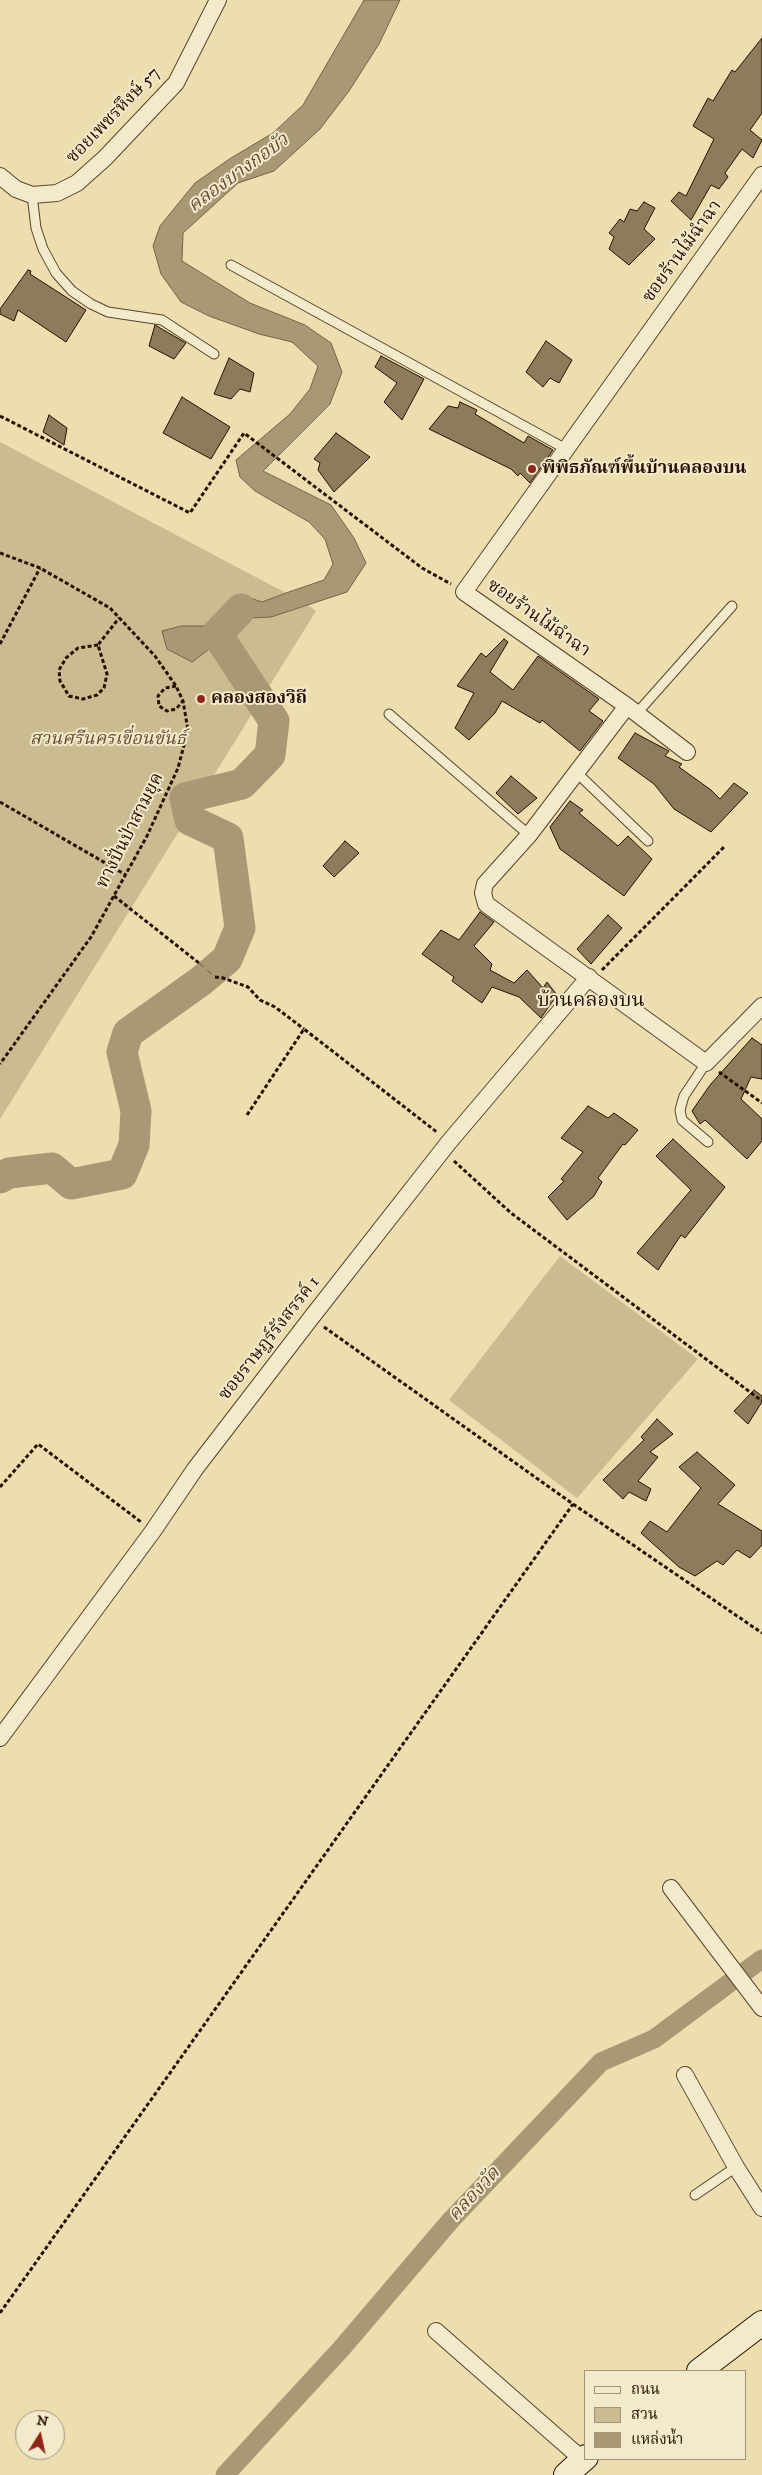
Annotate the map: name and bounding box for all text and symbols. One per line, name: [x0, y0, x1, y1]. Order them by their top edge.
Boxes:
street label: ซอยเพชรหึงษ์ 57: [63, 63, 165, 169]
water label: คลองบางกอบัว: [184, 130, 294, 218]
street label: ซอยร้านไม้ฉำฉา: [639, 197, 727, 307]
place label: พิพิธภัณฑ์พื้นบ้านคลองบน: [542, 458, 747, 480]
marker: พิพิธภัณฑ์พื้นบ้านคลองบน: [526, 463, 538, 475]
street label: ซอยร้านไม้ฉำฉา: [482, 575, 594, 663]
place label: คลองสองวิถี: [211, 688, 307, 710]
marker: คลองสองวิถี: [195, 693, 207, 705]
park label: สวนศรีนครเขื่อนขันธ์: [30, 729, 186, 751]
street label: ทางปั่นป่าสามยุค: [93, 770, 169, 892]
district label: บ้านคลองบน: [537, 990, 645, 1014]
street label: ซอยราษฎร์รังสรรค์ 1: [215, 1273, 325, 1405]
water label: คลองวัด: [444, 2163, 506, 2227]
legend: [584, 2370, 747, 2460]
text: ถนน: [631, 2380, 660, 2399]
text: สวน: [631, 2405, 658, 2424]
north arrow: [15, 2410, 65, 2460]
text: N: [35, 2411, 50, 2431]
text: แหล่งน้ำ: [631, 2430, 683, 2449]

